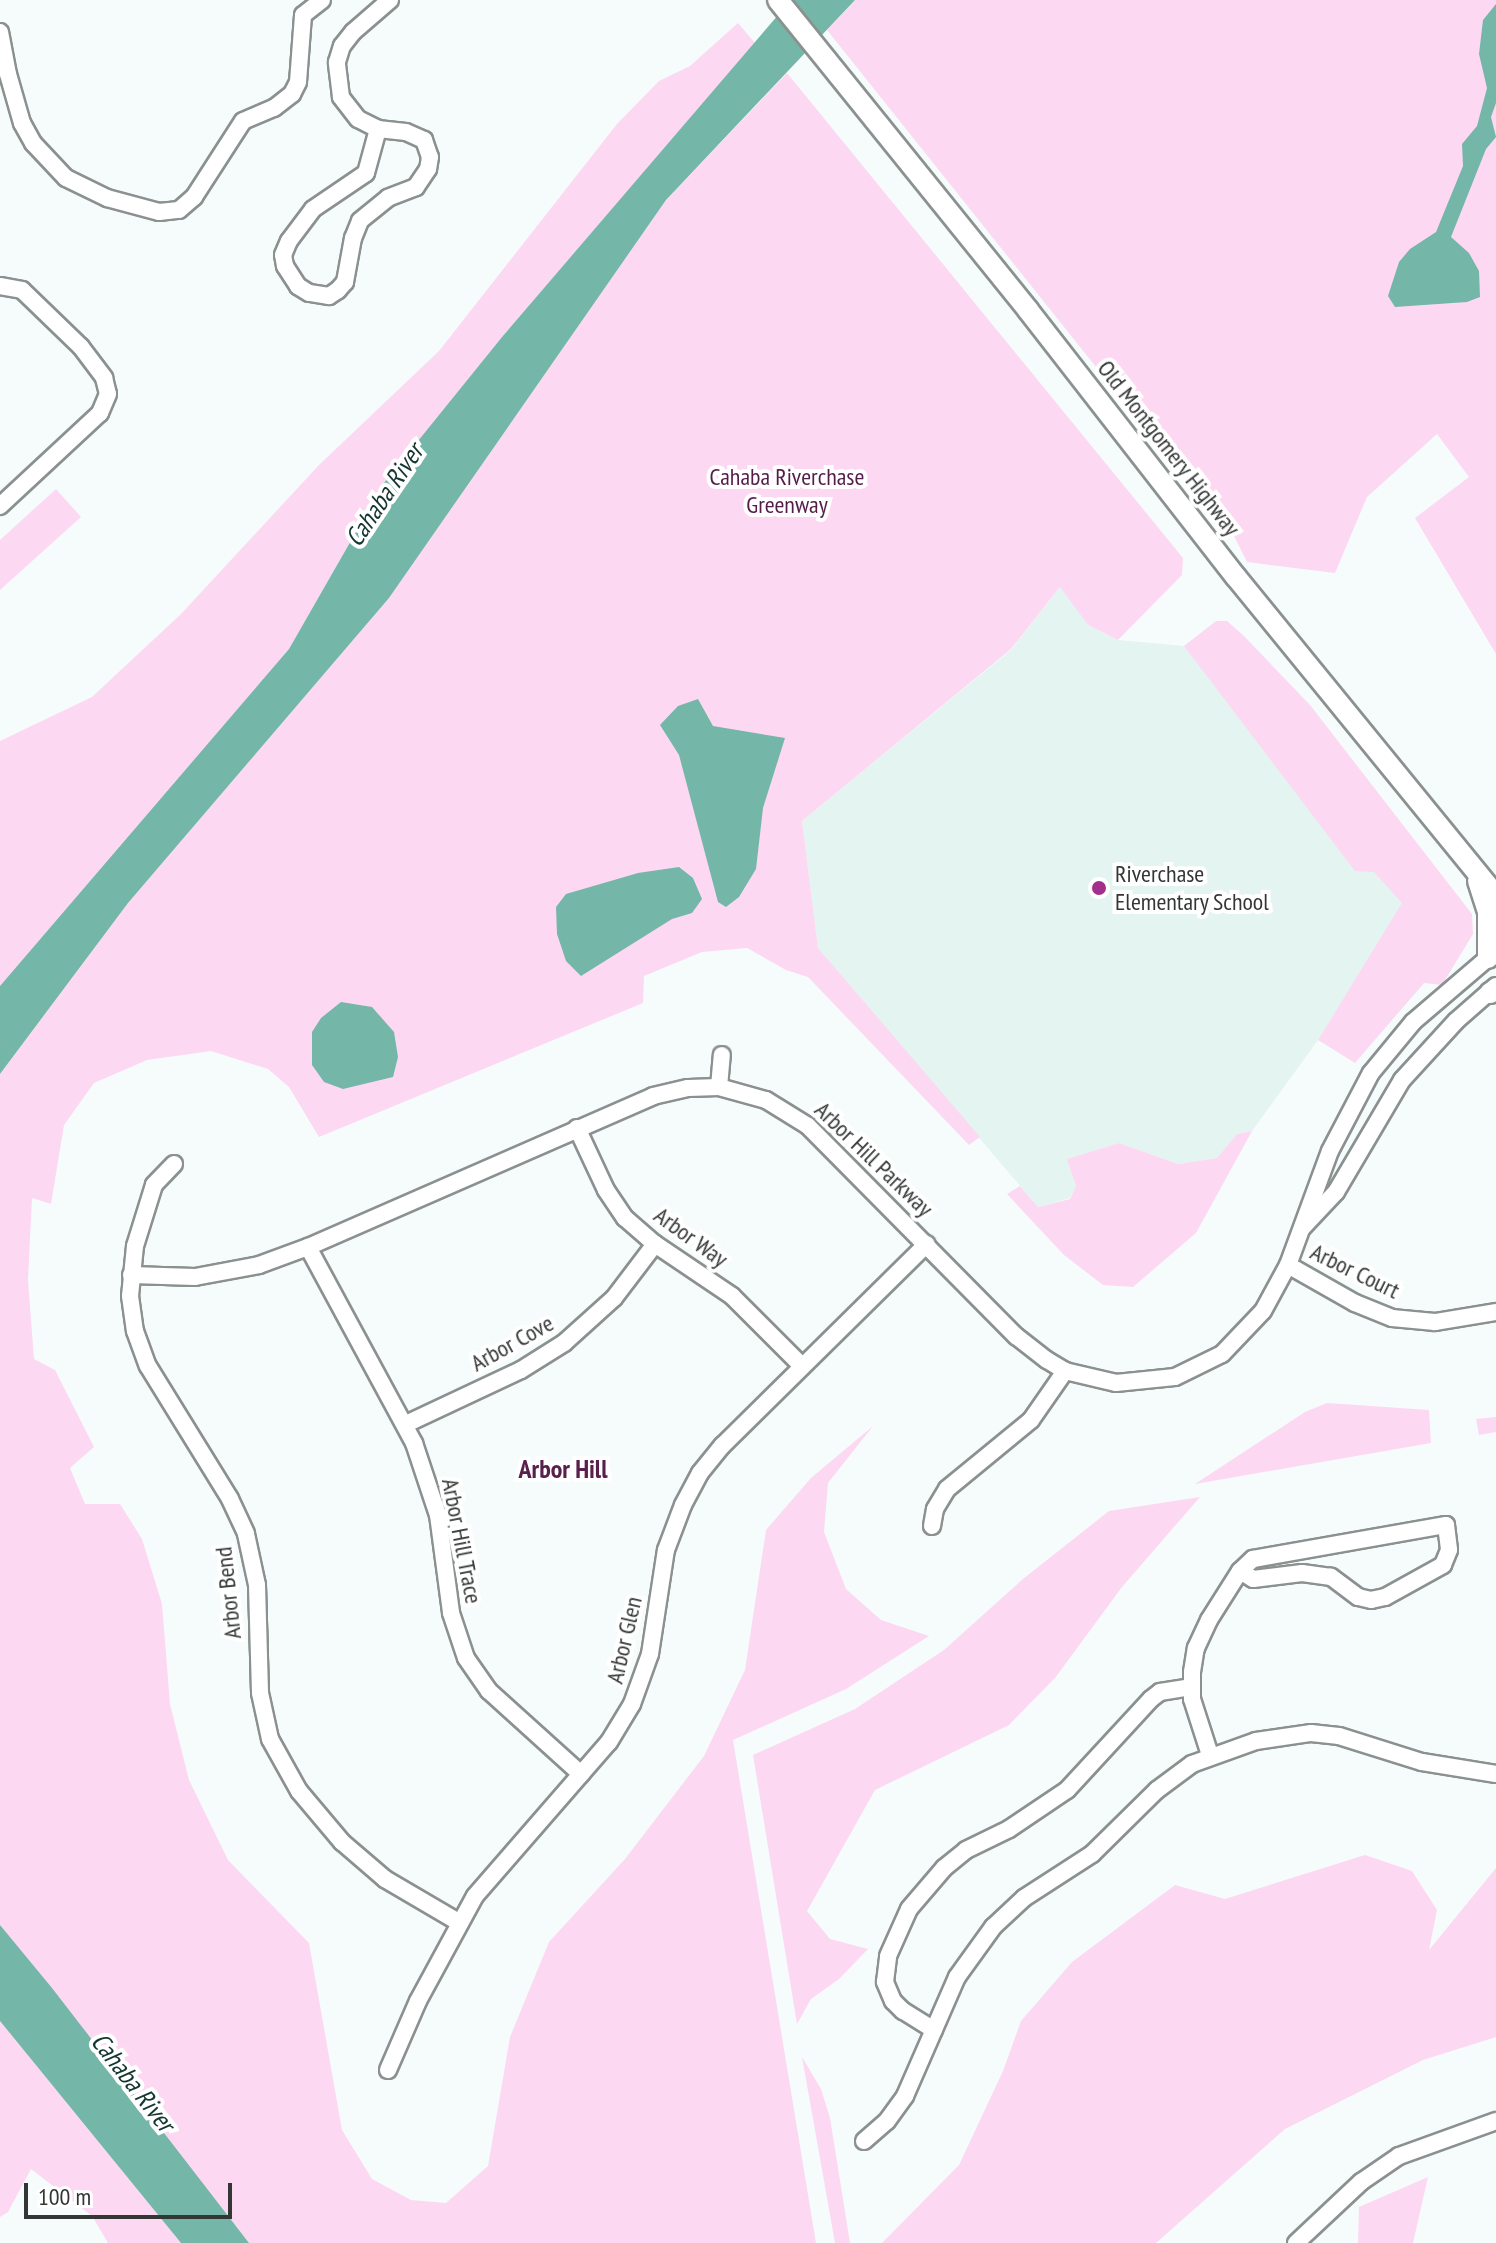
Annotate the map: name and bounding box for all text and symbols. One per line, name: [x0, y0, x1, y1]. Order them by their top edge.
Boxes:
street label: Old Montgomery Highway: [1091, 354, 1247, 542]
water label: Cahaba River: [338, 438, 430, 552]
park label: Cahaba Riverchase Greenway: [710, 463, 864, 519]
place label: Riverchase Elementary School: [1115, 860, 1269, 916]
marker: Riverchase Elementary School: [1090, 879, 1108, 897]
street label: Arbor Hill Parkway: [809, 1095, 939, 1223]
street label: Arbor Way: [648, 1201, 734, 1273]
street label: Arbor Court: [1306, 1237, 1404, 1305]
street label: Arbor Cove: [466, 1309, 558, 1377]
district label: Arbor Hill: [518, 1453, 608, 1485]
street label: Arbor Hill Trace: [436, 1476, 488, 1606]
street label: Arbor Bend: [209, 1545, 247, 1641]
street label: Arbor Glen: [600, 1594, 648, 1686]
water label: Cahaba River: [85, 2026, 181, 2138]
scale bar: [28, 2167, 236, 2217]
text: 100 m: [38, 2181, 91, 2212]

